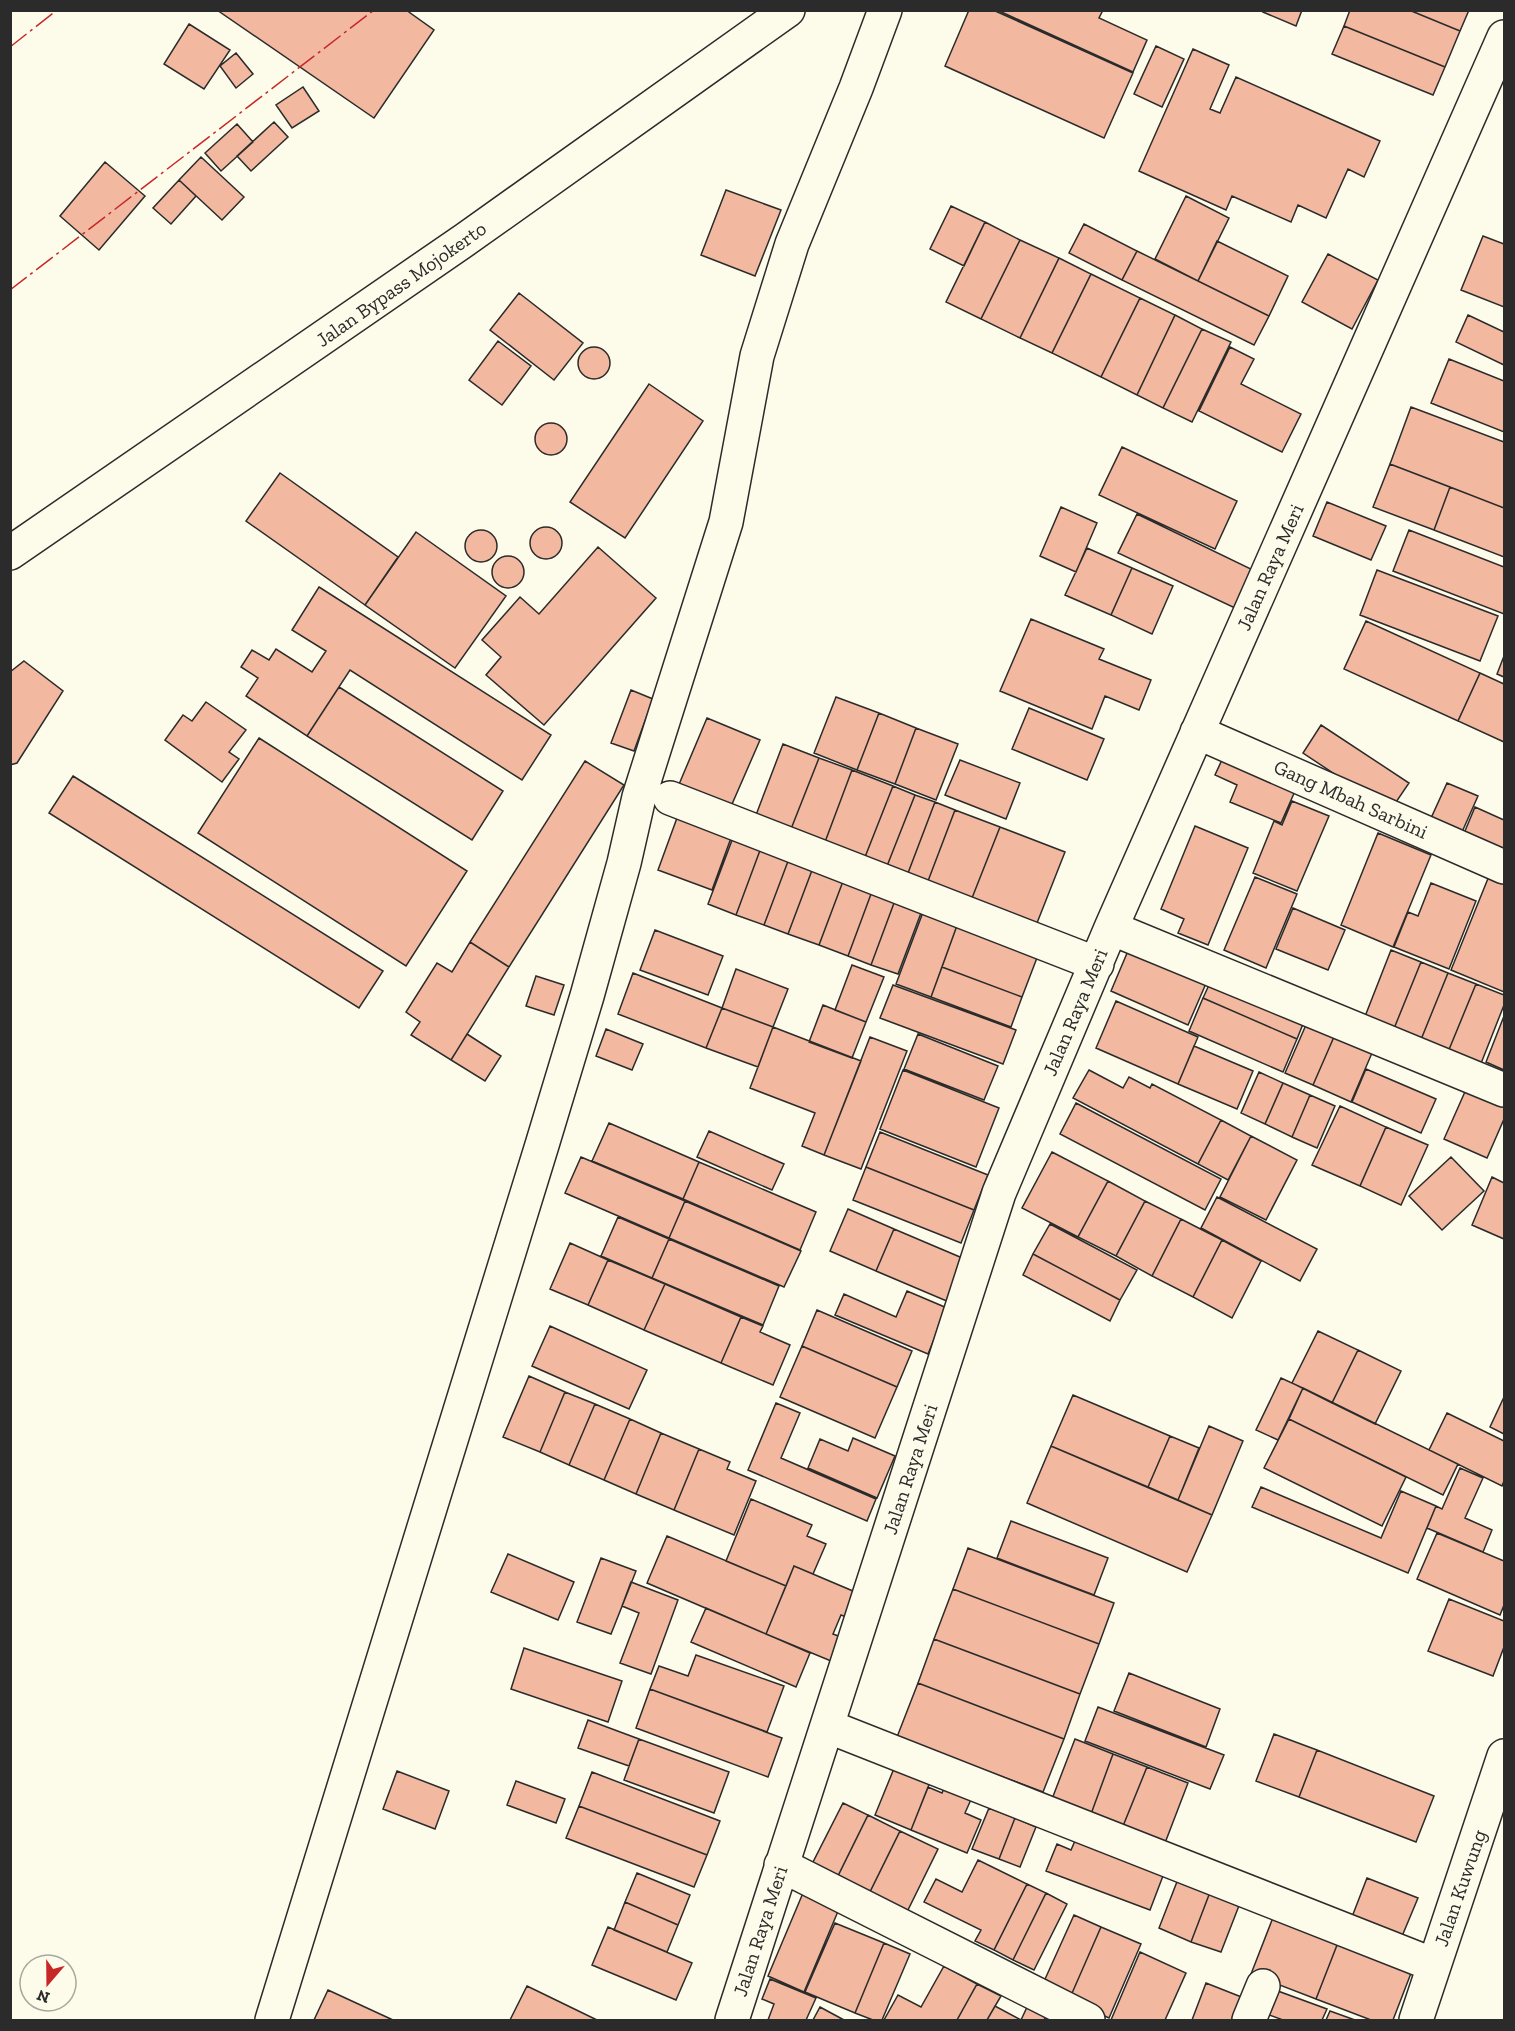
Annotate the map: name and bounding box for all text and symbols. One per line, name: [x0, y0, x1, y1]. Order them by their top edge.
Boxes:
street label: Jalan Bypass Mojokerto: [311, 216, 491, 352]
street label: Jalan Raya Meri: [1231, 500, 1309, 634]
street label: Gang Mbah Sarbini: [1270, 754, 1432, 844]
street label: Jalan Raya Meri: [1037, 944, 1113, 1079]
street label: Jalan Raya Meri: [878, 1400, 943, 1537]
street label: Jalan Kuwung: [1429, 1826, 1491, 1950]
street label: Jalan Raya Meri: [728, 1862, 793, 1999]
north arrow: [18, 1953, 78, 2013]
text: N: [34, 1986, 52, 2008]

